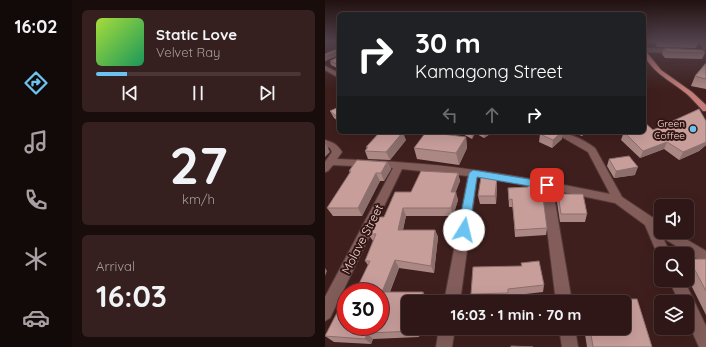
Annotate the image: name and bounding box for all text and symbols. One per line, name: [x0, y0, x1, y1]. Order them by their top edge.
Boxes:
text: 16:02: [14, 15, 58, 38]
text: Static Love: [156, 25, 237, 44]
text: 30 m: [415, 25, 481, 60]
icon: right: [349, 28, 401, 80]
text: Velvet Ray: [156, 44, 221, 60]
text: Kamagong Street: [415, 60, 563, 83]
icon: directions: [22, 69, 50, 97]
icon: previous: [119, 82, 141, 104]
icon: pause: [187, 82, 209, 104]
icon: next: [256, 82, 278, 104]
icon: left: [439, 104, 461, 126]
icon: ahead: [481, 104, 503, 126]
icon: right: [523, 104, 545, 126]
place label: Green Coffee: [654, 117, 685, 142]
marker: Green Coffee: [688, 124, 698, 134]
icon: music: [22, 128, 50, 156]
text: 27: [169, 132, 228, 197]
pin: [530, 168, 564, 202]
icon: arrive: [536, 174, 558, 196]
icon: phone: [22, 186, 50, 214]
text: km/h: [182, 191, 215, 207]
map controls: [654, 199, 694, 335]
button: sound: [654, 199, 694, 239]
street label: Molave Street: [338, 202, 386, 276]
position arrow: [443, 209, 485, 251]
icon: climate: [22, 245, 50, 273]
button: search: [654, 247, 694, 287]
text: Arrival: [96, 258, 135, 274]
text: 16:03: [96, 277, 167, 315]
speed limit sign: 30: [337, 283, 389, 335]
button: layers: [654, 295, 694, 335]
icon: car: [22, 304, 50, 332]
text: 16:03 · 1 min · 70 m: [451, 305, 581, 324]

